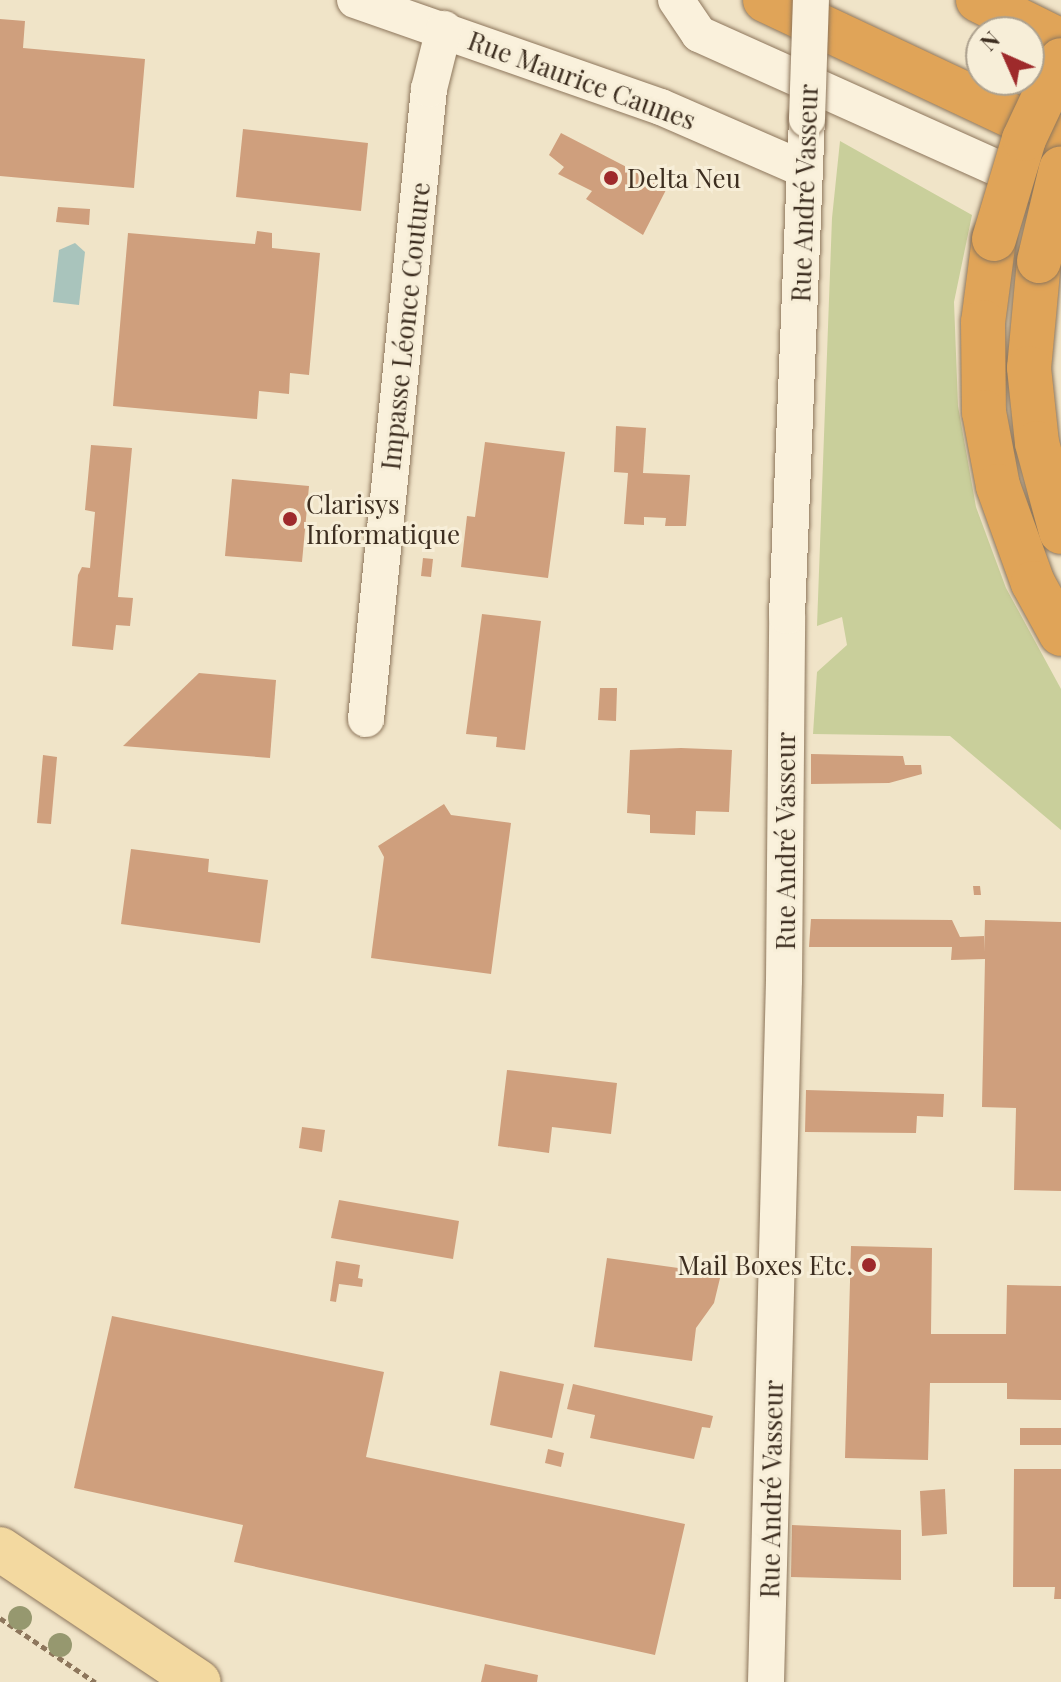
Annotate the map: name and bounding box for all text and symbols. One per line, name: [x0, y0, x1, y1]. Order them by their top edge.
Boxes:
north arrow: [965, 16, 1045, 96]
street label: Rue Maurice Caunes: [464, 24, 700, 136]
text: N: [973, 24, 1006, 57]
street label: Rue André Vasseur: [785, 82, 823, 304]
place label: Delta Neu: [627, 162, 741, 194]
marker: Delta Neu: [602, 169, 620, 187]
street label: Impasse Léonce Couture: [374, 181, 436, 471]
place label: Clarisys Informatique: [306, 488, 460, 550]
marker: Clarisys Informatique: [281, 510, 299, 528]
street label: Rue André Vasseur: [769, 731, 801, 951]
place label: Mail Boxes Etc.: [677, 1249, 853, 1281]
marker: Mail Boxes Etc.: [860, 1256, 878, 1274]
street label: Rue André Vasseur: [753, 1379, 789, 1599]

